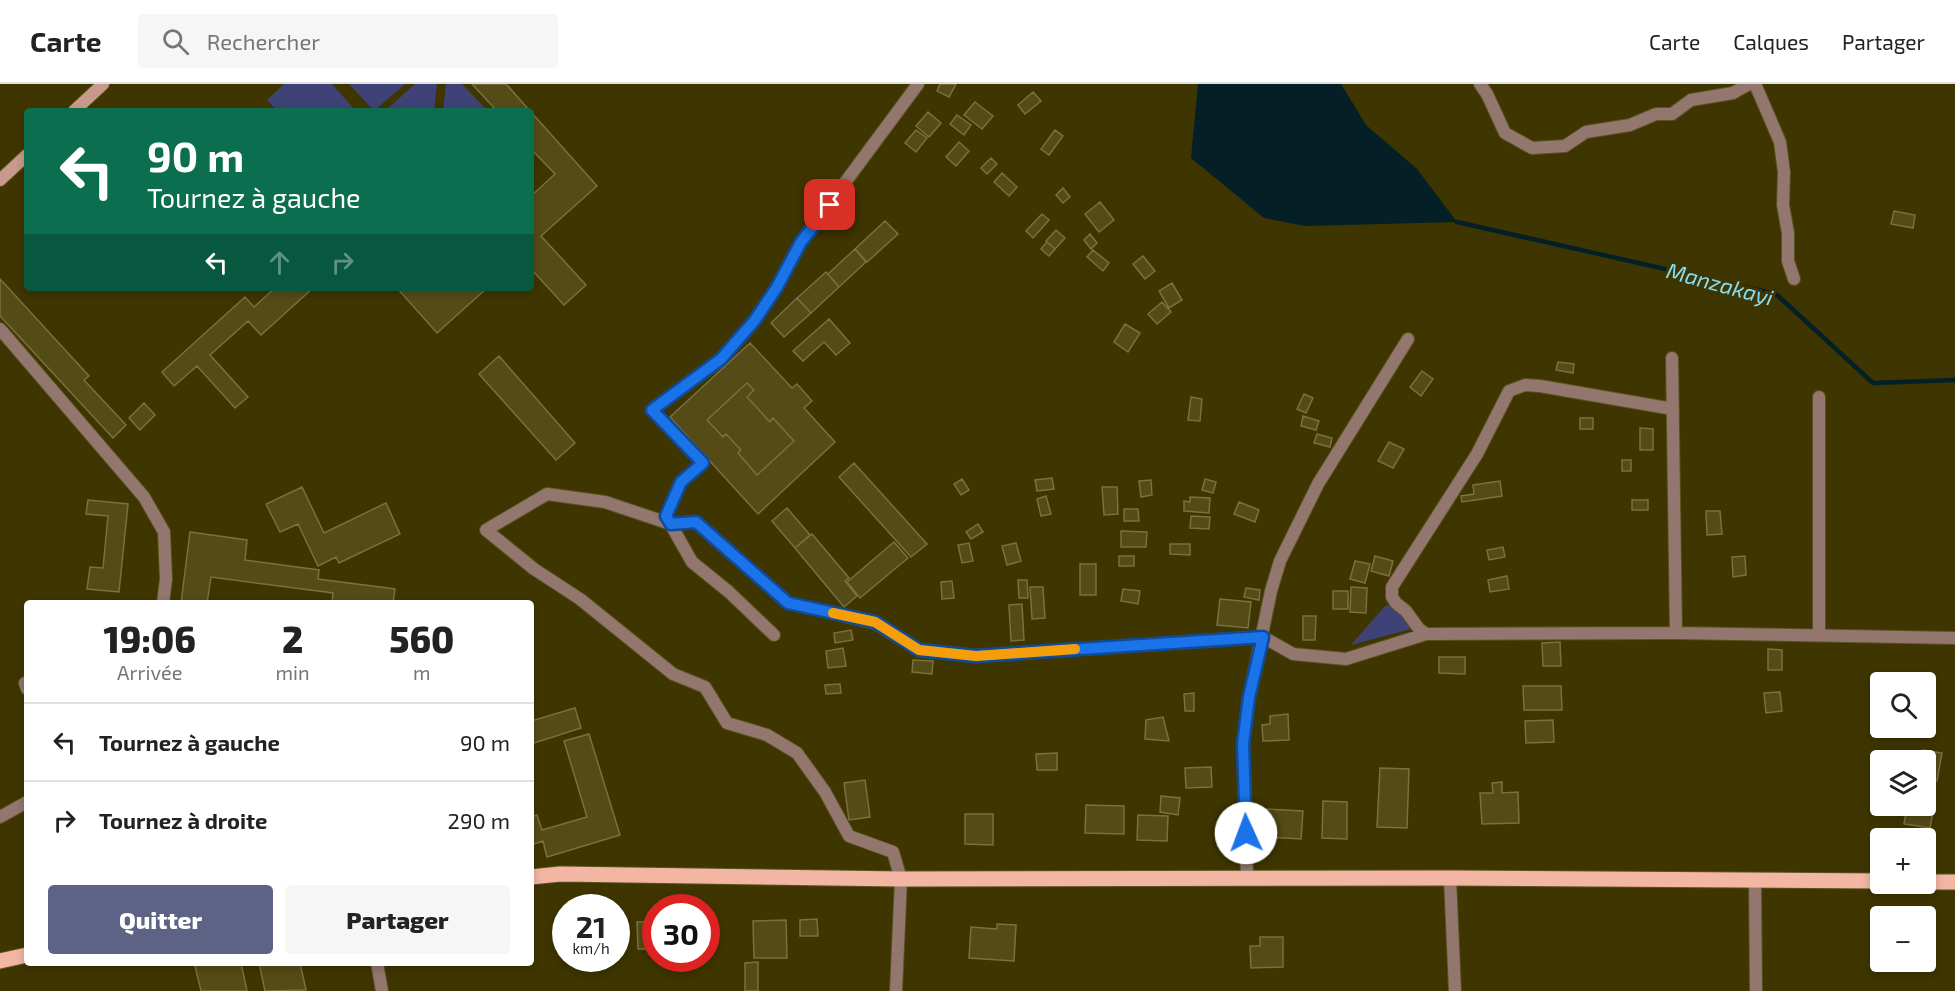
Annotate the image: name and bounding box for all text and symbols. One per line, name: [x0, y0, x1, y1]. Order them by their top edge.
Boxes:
search box: [138, 14, 558, 68]
text: Carte: [30, 24, 102, 58]
icon: search: [159, 25, 192, 58]
text: Rechercher: [207, 28, 320, 54]
text: Carte: [1649, 29, 1700, 54]
text: Calques: [1733, 29, 1809, 54]
text: Partager: [1842, 29, 1925, 54]
text: 90 m: [147, 130, 244, 180]
icon: left: [48, 132, 126, 210]
pin: [804, 179, 855, 230]
text: Tournez à gauche: [147, 181, 361, 213]
icon: arrive: [813, 188, 846, 221]
icon: left: [200, 246, 233, 279]
icon: ahead: [263, 246, 296, 279]
icon: right: [326, 246, 359, 279]
water label: Manzakayi: [1664, 256, 1777, 311]
text: 19:06: [104, 617, 196, 660]
text: 2: [282, 617, 303, 660]
text: 560: [389, 617, 454, 660]
text: Arrivée: [117, 660, 182, 684]
text: min: [276, 660, 310, 684]
text: m: [413, 660, 431, 684]
map controls: [1870, 672, 1936, 972]
button: search: [1870, 672, 1936, 738]
icon: left: [48, 726, 81, 759]
text: Tournez à gauche: [99, 729, 280, 755]
text: 90 m: [460, 729, 510, 755]
button: layers: [1870, 750, 1936, 816]
position arrow: [1214, 801, 1278, 865]
icon: right: [48, 804, 81, 837]
text: Tournez à droite: [99, 807, 268, 833]
text: 290 m: [448, 807, 510, 833]
button: +: [1870, 828, 1936, 894]
button: Quitter: [48, 885, 273, 954]
button: Partager: [285, 885, 510, 954]
speed limit sign: 30: [642, 894, 720, 972]
button: −: [1870, 906, 1936, 972]
text: 21: [576, 908, 606, 944]
text: km/h: [572, 939, 610, 957]

